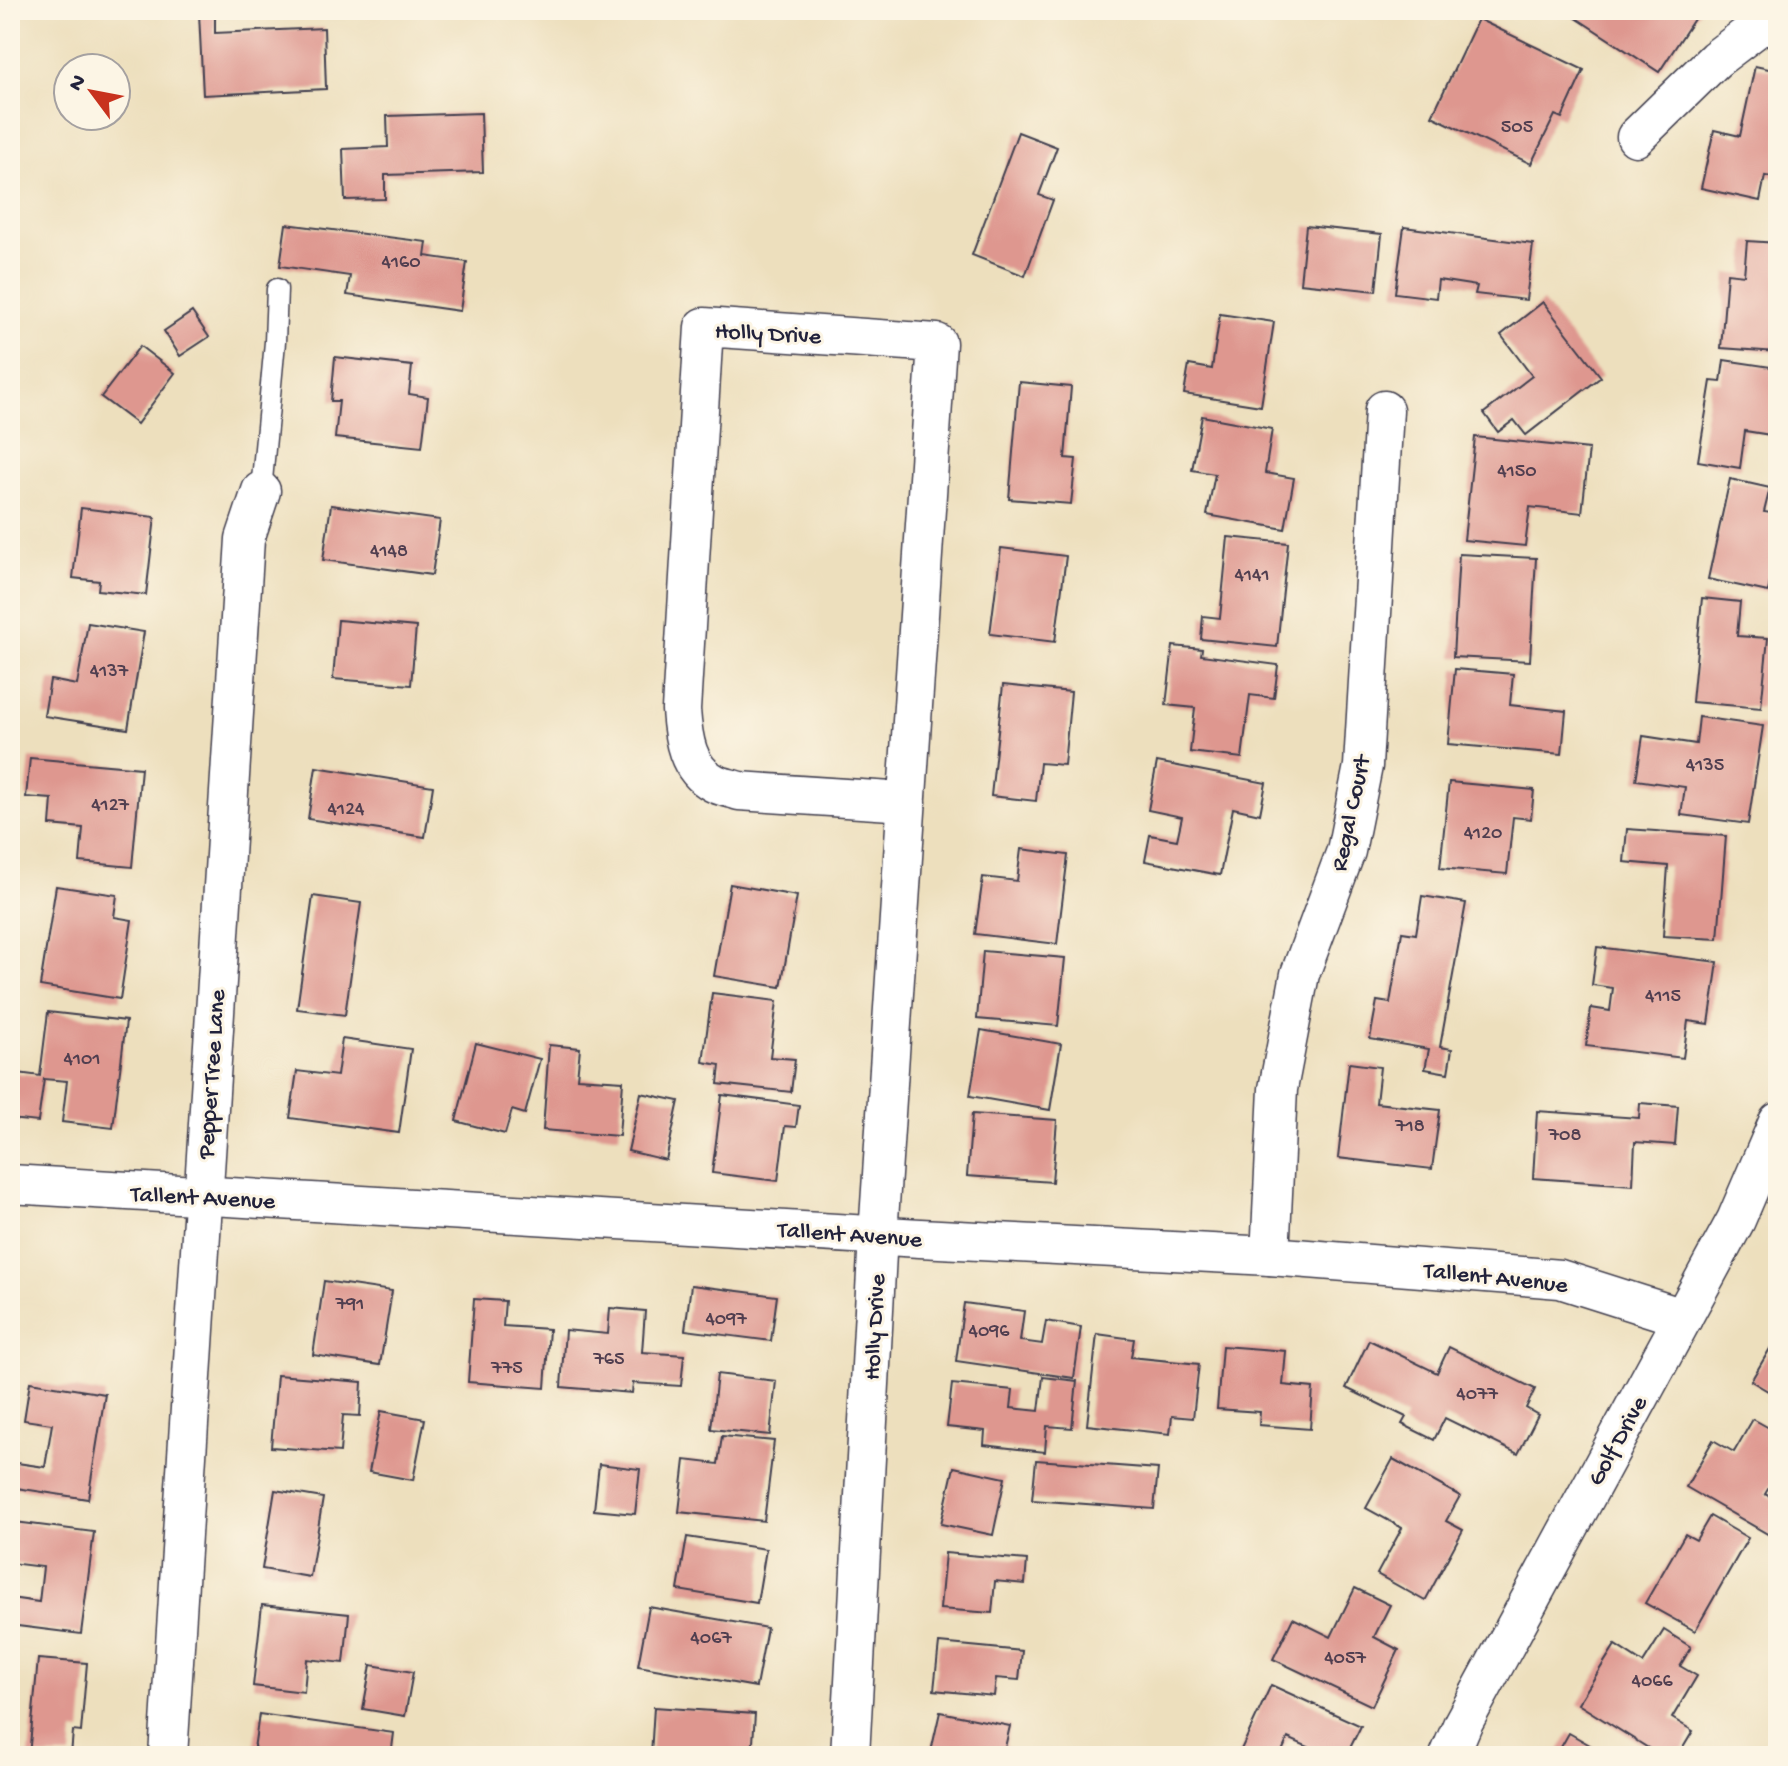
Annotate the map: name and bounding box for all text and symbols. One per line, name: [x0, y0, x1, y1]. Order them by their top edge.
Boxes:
north arrow: [52, 52, 132, 132]
text: N: [64, 71, 93, 97]
house number: 505: [1501, 117, 1533, 140]
house number: 4160: [381, 252, 421, 275]
street label: Holly Drive: [714, 318, 822, 353]
house number: 4150: [1497, 461, 1537, 484]
house number: 4148: [370, 541, 408, 564]
house number: 4141: [1234, 565, 1270, 588]
house number: 4137: [90, 661, 129, 684]
street label: Regal Court: [1326, 751, 1379, 874]
house number: 4135: [1686, 755, 1724, 778]
house number: 4127: [91, 795, 129, 818]
house number: 4124: [328, 799, 365, 822]
house number: 4120: [1464, 823, 1502, 846]
house number: 4115: [1645, 986, 1681, 1009]
street label: Pepper Tree Lane: [193, 988, 234, 1161]
house number: 4101: [64, 1049, 100, 1072]
house number: 718: [1394, 1116, 1425, 1139]
house number: 708: [1548, 1125, 1581, 1148]
street label: Tallent Avenue: [128, 1181, 276, 1218]
street label: Tallent Avenue: [775, 1217, 923, 1256]
street label: Tallent Avenue: [1420, 1257, 1570, 1302]
street label: Holly Drive: [859, 1273, 894, 1381]
house number: 791: [335, 1294, 364, 1317]
house number: 4097: [705, 1309, 747, 1332]
house number: 4096: [969, 1321, 1010, 1344]
house number: 765: [592, 1349, 625, 1372]
house number: 775: [490, 1358, 523, 1381]
house number: 4077: [1456, 1384, 1498, 1407]
street label: Golf Drive: [1583, 1391, 1656, 1492]
house number: 4067: [690, 1628, 732, 1651]
house number: 4057: [1324, 1648, 1366, 1671]
house number: 4066: [1631, 1671, 1673, 1694]

